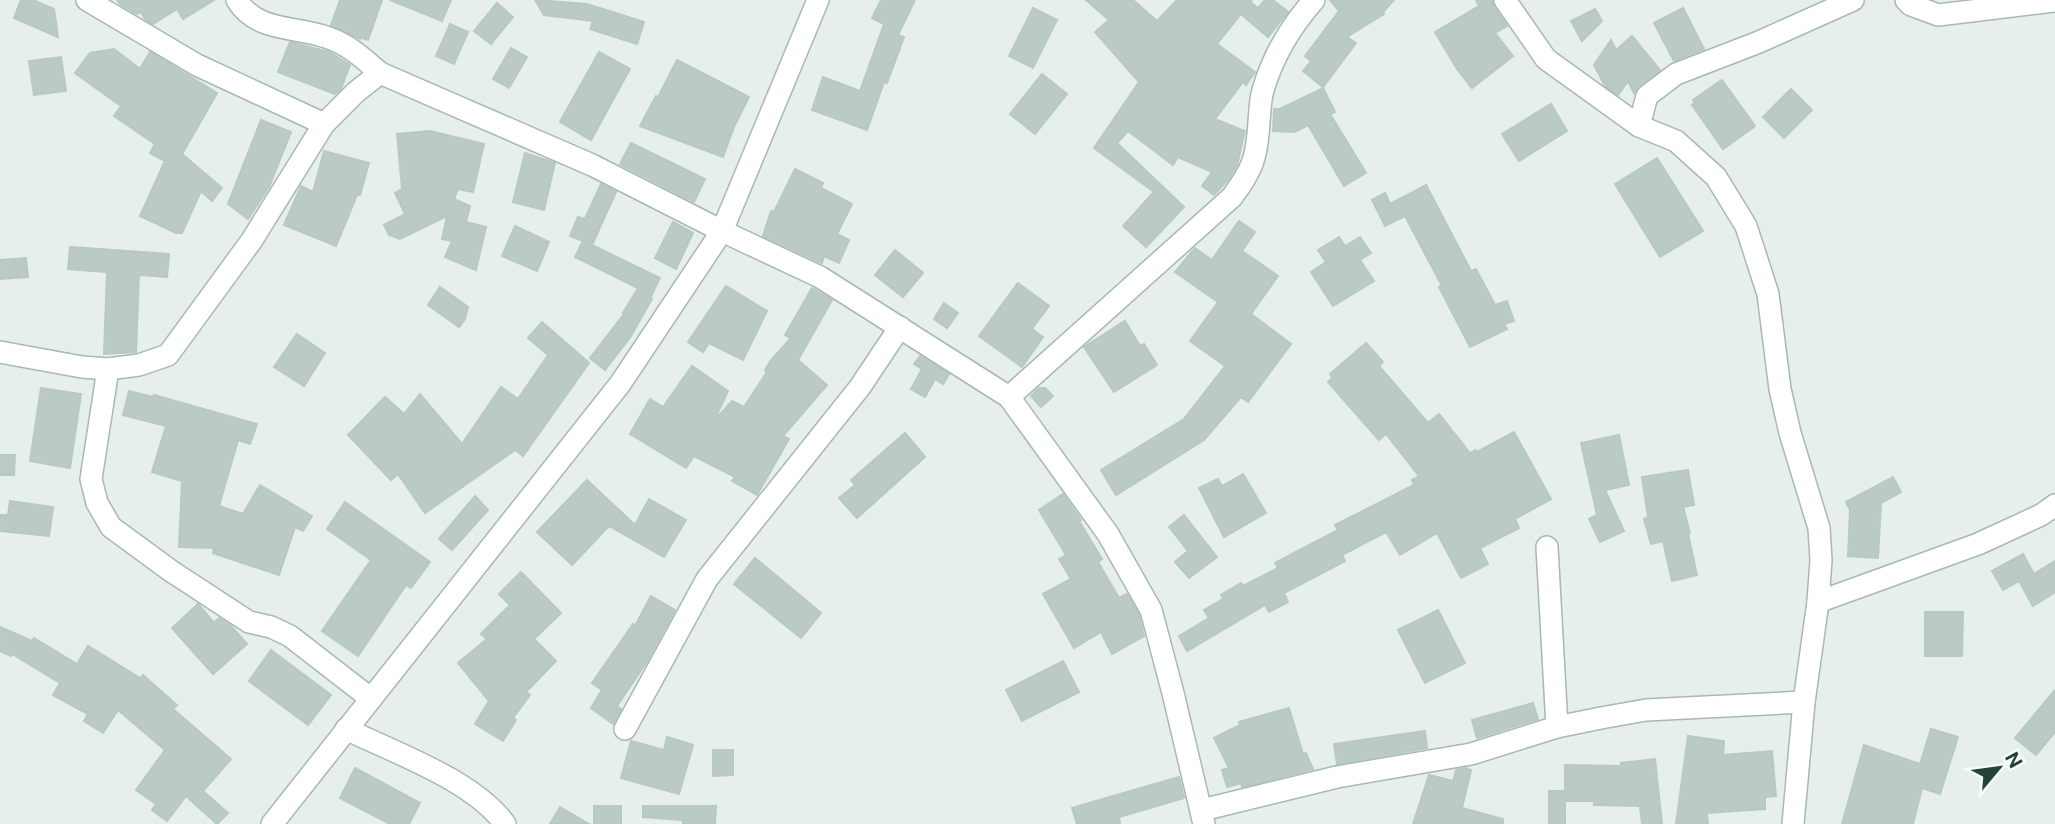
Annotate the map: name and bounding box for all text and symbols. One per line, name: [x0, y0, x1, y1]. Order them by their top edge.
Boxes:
north arrow: [1964, 733, 2034, 803]
text: N: [2001, 748, 2027, 772]

